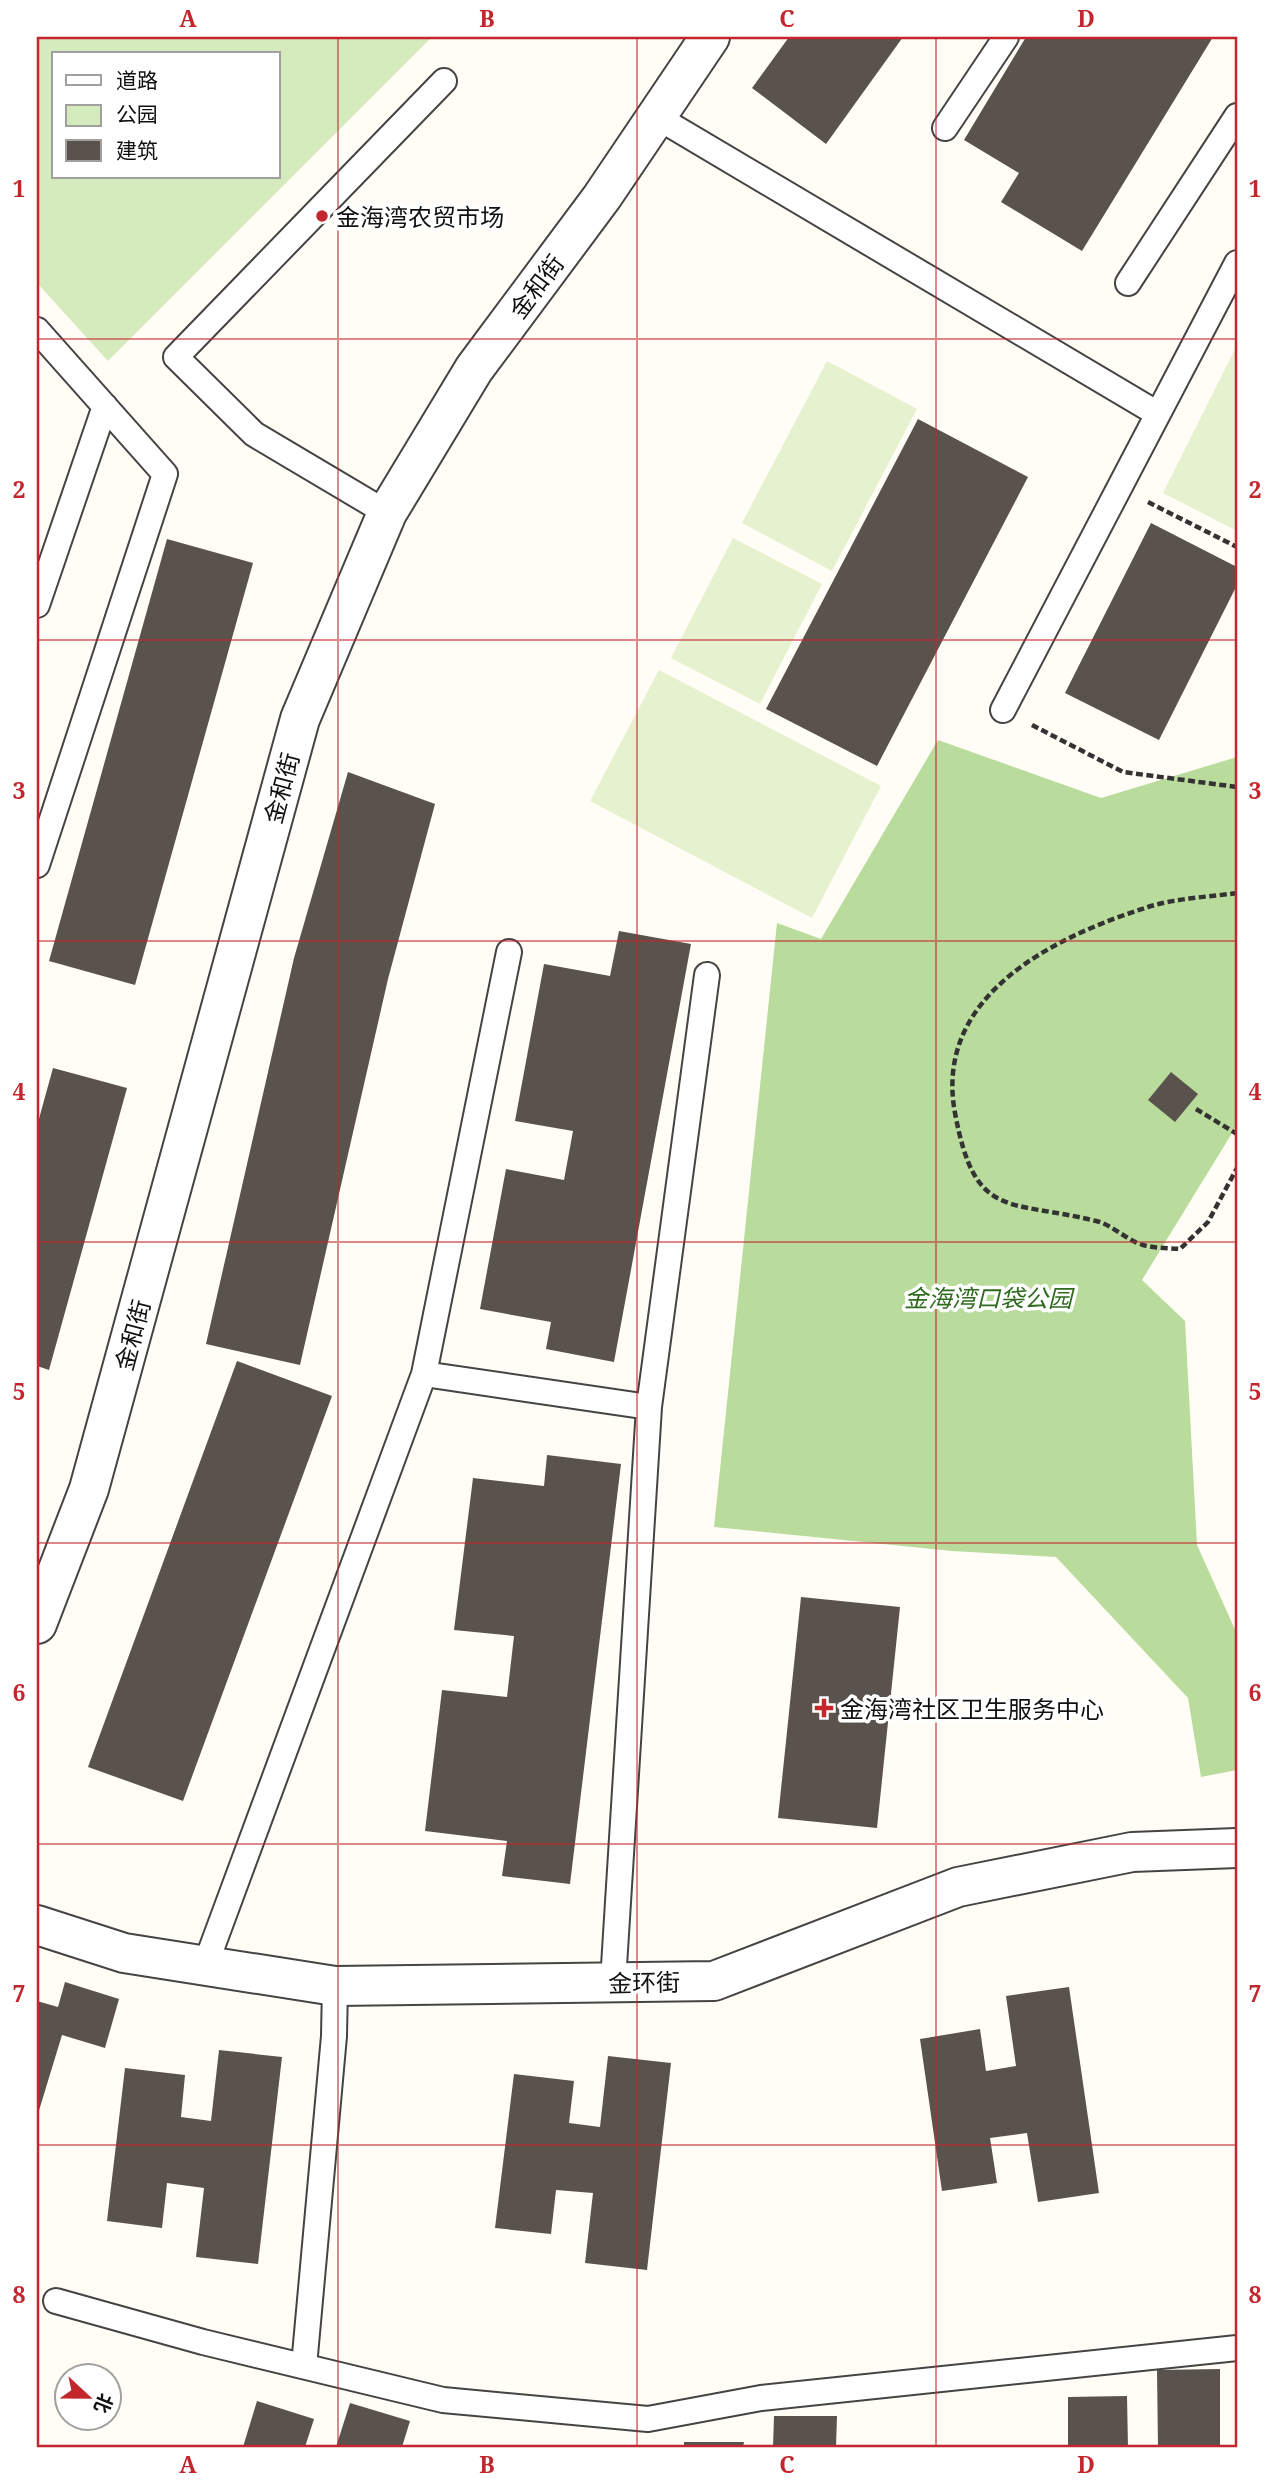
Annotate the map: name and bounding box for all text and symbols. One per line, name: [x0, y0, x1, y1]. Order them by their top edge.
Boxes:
text: A: [179, 2, 197, 34]
text: B: [479, 2, 495, 34]
text: C: [779, 2, 795, 34]
text: D: [1077, 2, 1095, 34]
legend: [52, 52, 280, 178]
text: 道路: [116, 66, 158, 94]
text: 公园: [116, 100, 158, 128]
text: 建筑: [116, 136, 158, 164]
text: 1: [13, 172, 26, 204]
text: 1: [1249, 172, 1262, 204]
place label: 金海湾农贸市场: [336, 200, 504, 233]
marker: 金海湾农贸市场: [314, 208, 330, 224]
street label: 金和街: [501, 247, 571, 325]
text: 2: [13, 473, 26, 505]
text: 2: [1249, 473, 1262, 505]
street label: 金和街: [256, 749, 306, 827]
text: 3: [13, 774, 26, 806]
text: 3: [1249, 774, 1262, 806]
text: 4: [13, 1075, 26, 1107]
text: 4: [1249, 1075, 1262, 1107]
park label: 金海湾口袋公园: [904, 1281, 1075, 1314]
street label: 金和街: [107, 1296, 157, 1374]
text: 5: [13, 1375, 26, 1407]
text: 5: [1249, 1375, 1262, 1407]
text: 6: [13, 1676, 26, 1708]
text: 6: [1249, 1676, 1262, 1708]
place label: 金海湾社区卫生服务中心: [840, 1692, 1104, 1725]
marker: 金海湾社区卫生服务中心: [814, 1698, 834, 1718]
street label: 金环街: [608, 1965, 680, 1999]
text: 7: [13, 1977, 26, 2009]
text: 7: [1249, 1977, 1262, 2009]
text: 8: [13, 2278, 26, 2310]
text: 8: [1249, 2278, 1262, 2310]
north arrow: [52, 2362, 122, 2432]
text: 北: [88, 2390, 119, 2417]
text: A: [179, 2448, 197, 2480]
text: B: [479, 2448, 495, 2480]
text: C: [779, 2448, 795, 2480]
text: D: [1077, 2448, 1095, 2480]

